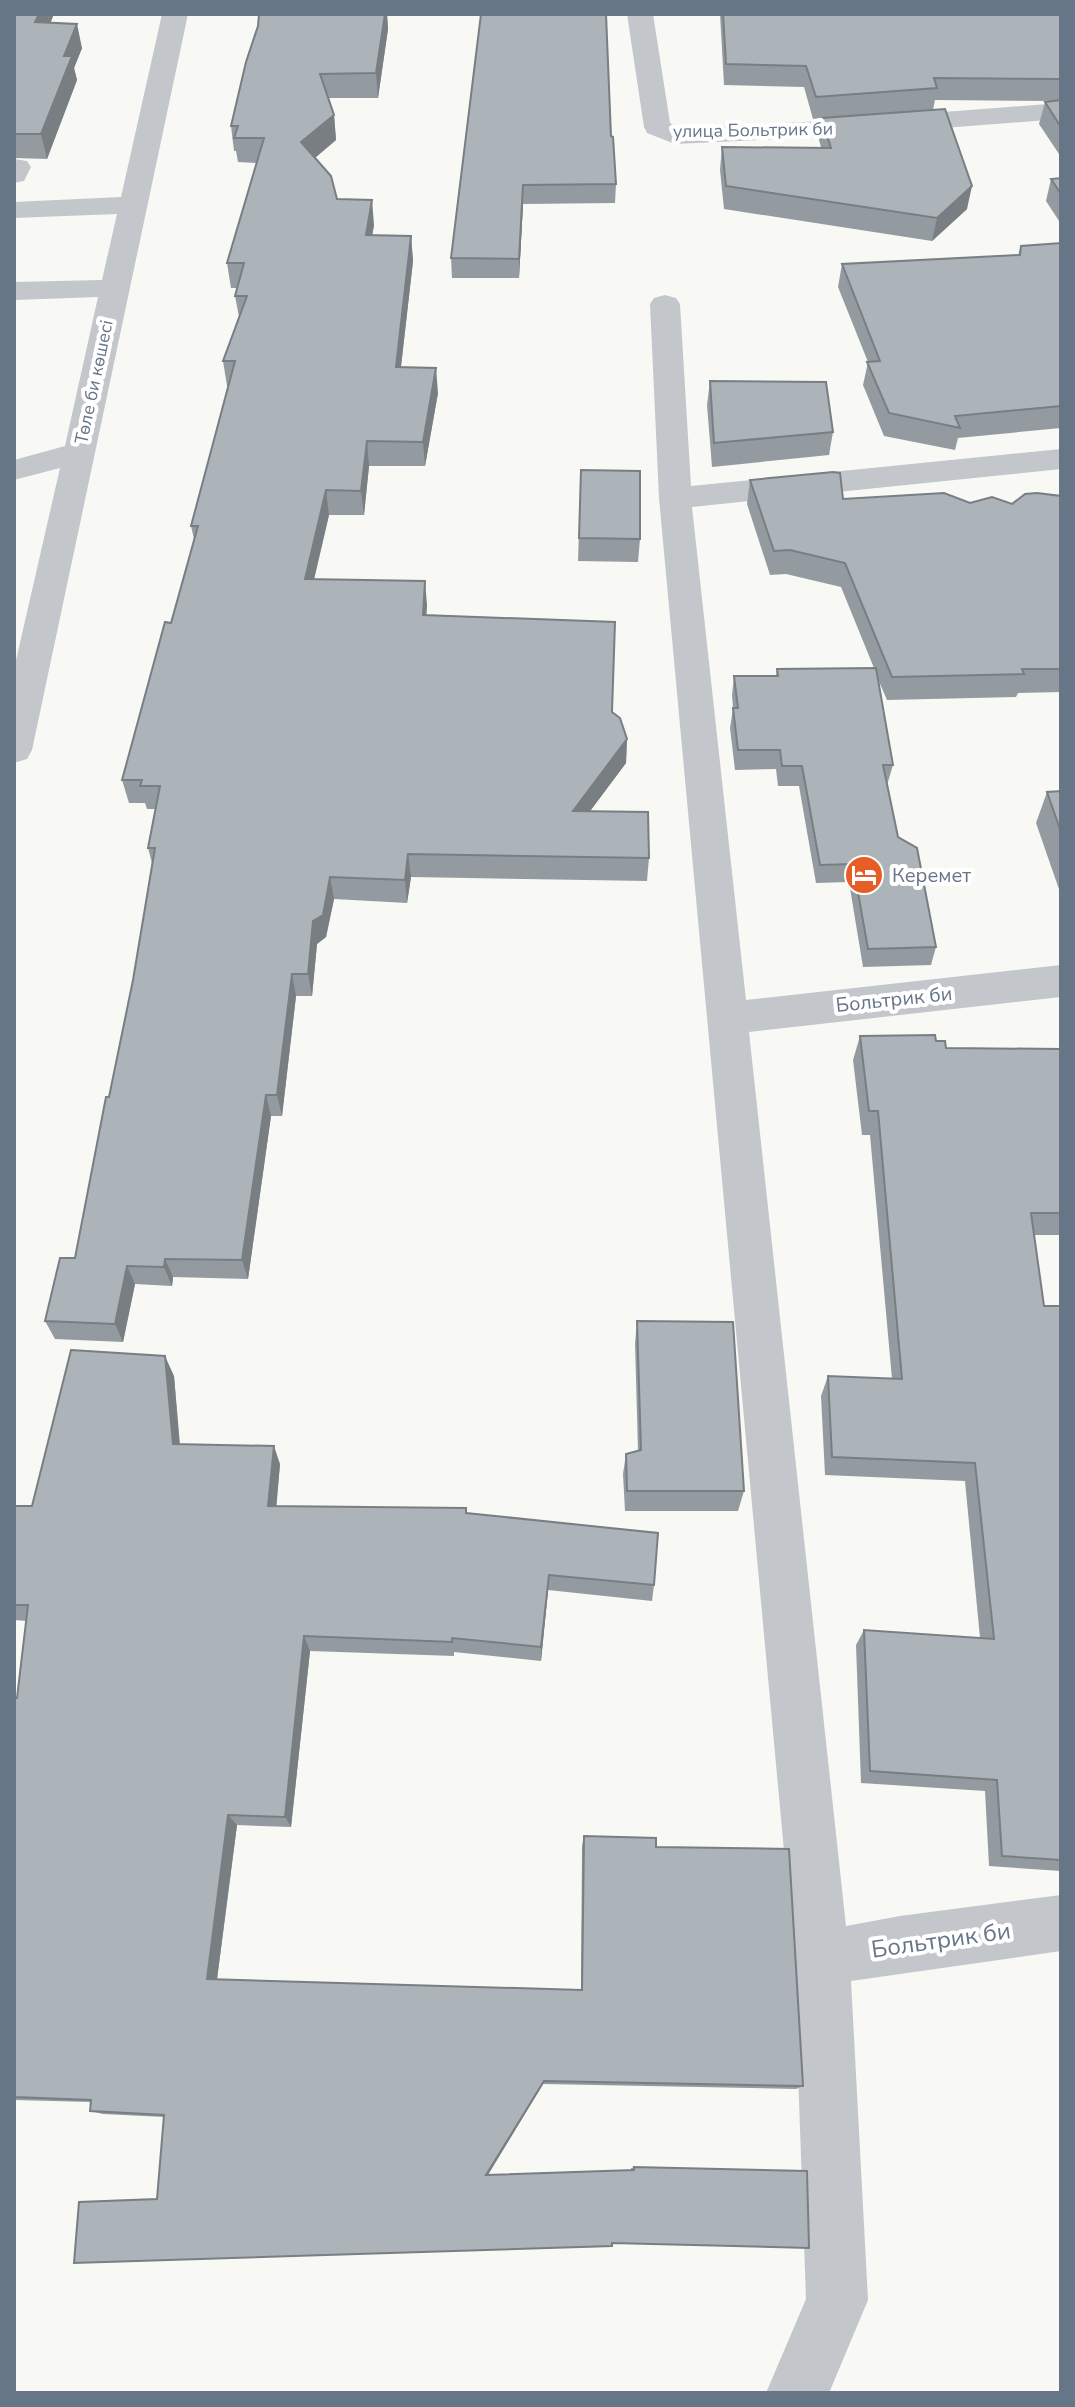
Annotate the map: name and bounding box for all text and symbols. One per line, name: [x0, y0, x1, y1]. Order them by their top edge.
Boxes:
street label: улица Больтрик би: [673, 117, 833, 143]
street label: Төле би көшесі: [69, 318, 119, 446]
hotel icon: Керемет: [843, 854, 885, 896]
place label: Керемет: [892, 862, 971, 889]
street label: Больтрик би: [834, 980, 954, 1019]
street label: Больтрик би: [869, 1914, 1013, 1966]

